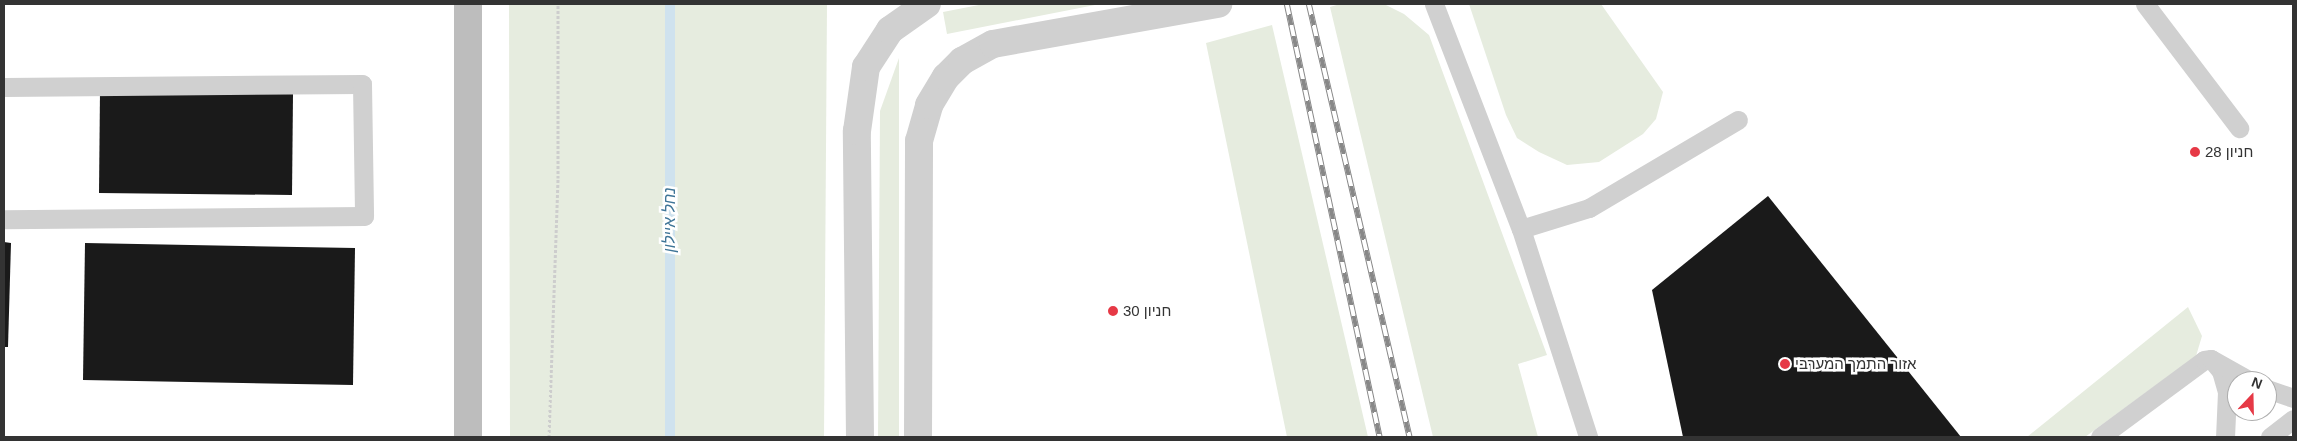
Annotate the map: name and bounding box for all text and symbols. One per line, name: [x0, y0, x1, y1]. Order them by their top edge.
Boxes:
place label: חניון 28: [2205, 143, 2253, 161]
marker: חניון 28: [2189, 146, 2201, 158]
water label: נחל איילון: [660, 188, 680, 252]
place label: חניון 30: [1123, 302, 1171, 320]
marker: חניון 30: [1107, 305, 1119, 317]
place label: אזור התמך המערבי: [1795, 355, 1917, 373]
marker: אזור התמך המערבי: [1779, 358, 1791, 370]
north arrow: [2227, 371, 2277, 421]
text: N: [2249, 374, 2265, 392]

